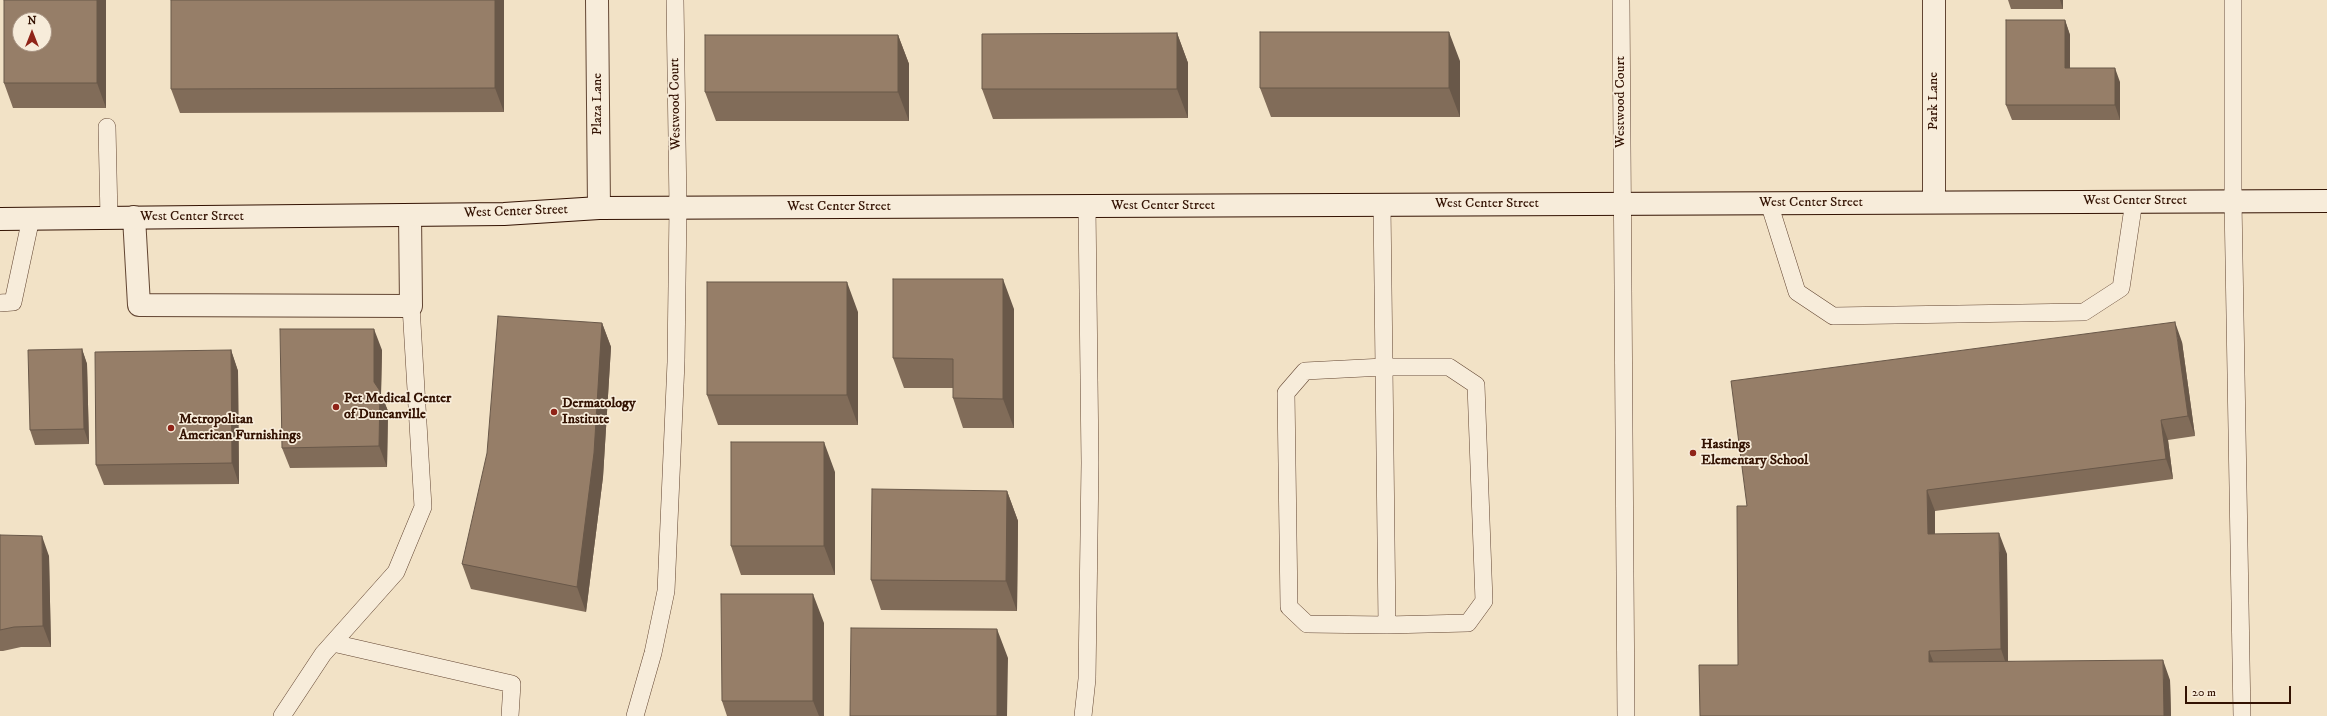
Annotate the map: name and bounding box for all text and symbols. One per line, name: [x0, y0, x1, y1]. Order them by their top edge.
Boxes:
north arrow: [12, 12, 52, 52]
text: N: [27, 14, 37, 28]
street label: Westwood Court: [1613, 56, 1629, 148]
street label: Westwood Court: [667, 58, 685, 150]
street label: Park Lane: [1926, 72, 1942, 130]
street label: Plaza Lane: [590, 73, 606, 135]
street label: West Center Street: [2083, 193, 2187, 209]
street label: West Center Street: [1759, 195, 1863, 211]
street label: West Center Street: [1435, 196, 1539, 212]
street label: West Center Street: [1111, 198, 1215, 214]
street label: West Center Street: [787, 199, 891, 215]
street label: West Center Street: [464, 202, 568, 222]
street label: West Center Street: [140, 209, 244, 225]
place label: Pet Medical Center of Duncanville: [344, 391, 451, 424]
place label: Dermatology Institute: [562, 396, 636, 428]
marker: Pet Medical Center of Duncanville: [331, 402, 341, 412]
marker: Dermatology Institute: [549, 407, 559, 417]
place label: Metropolitan American Furnishings: [179, 412, 301, 444]
marker: Metropolitan American Furnishings: [166, 423, 176, 433]
place label: Hastings Elementary School: [1701, 437, 1808, 470]
marker: Hastings Elementary School: [1688, 448, 1698, 458]
scale bar: [2187, 678, 2293, 704]
text: 20 m: [2192, 685, 2216, 700]

